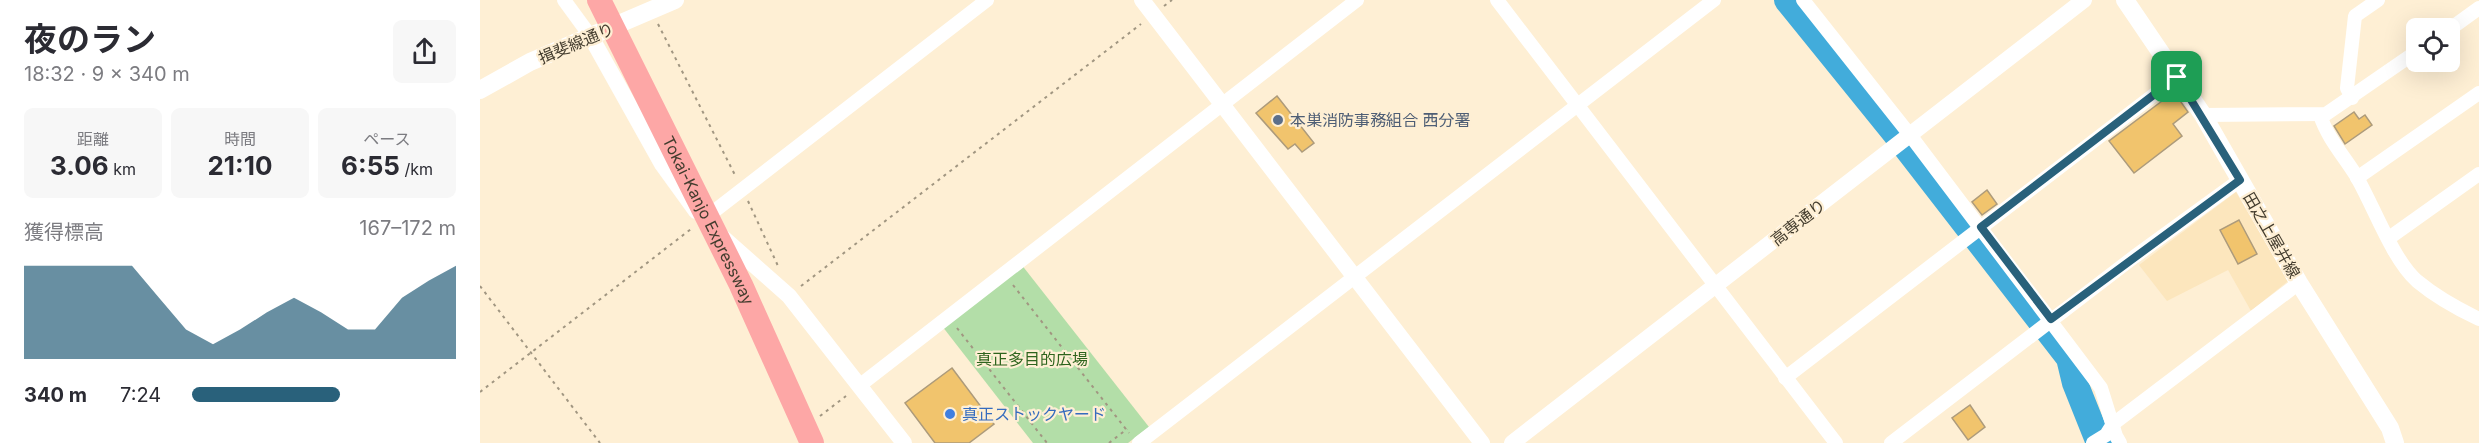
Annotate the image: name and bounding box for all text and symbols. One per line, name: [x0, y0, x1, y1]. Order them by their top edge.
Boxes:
street label: 揖斐線通り: [535, 18, 617, 68]
map controls: [2406, 18, 2460, 72]
button: locate: [2406, 18, 2460, 72]
text: 夜のラン: [24, 19, 156, 59]
button: share: [393, 20, 456, 83]
pin: [2151, 51, 2202, 102]
icon: arrive: [2160, 60, 2193, 93]
text: 18:32 · 9 × 340 m: [24, 62, 190, 86]
place label: 本巣消防事務組合 西分署: [1290, 110, 1471, 130]
marker: 本巣消防事務組合 西分署: [1271, 113, 1285, 127]
text: 距離: [77, 129, 109, 149]
text: 時間: [224, 129, 256, 149]
text: ペース: [363, 129, 411, 149]
street label: Tokai-Kanjo Expressway: [658, 133, 759, 308]
text: 3.06: [50, 150, 109, 181]
text: 21:10: [207, 150, 273, 181]
text: 6:55: [341, 150, 400, 181]
text: km: [109, 159, 136, 179]
text: /km: [400, 159, 433, 179]
street label: 田之上屋井線: [2239, 188, 2305, 282]
street label: 高専通り: [1767, 194, 1829, 250]
text: 167–172 m: [359, 216, 456, 240]
text: 獲得標高: [24, 220, 104, 244]
park label: 真正多目的広場: [976, 349, 1088, 369]
text: 340 m: [24, 383, 87, 407]
text: 7:24: [120, 383, 161, 407]
place label: 真正ストックヤード: [962, 404, 1106, 424]
marker: 真正ストックヤード: [943, 407, 957, 421]

